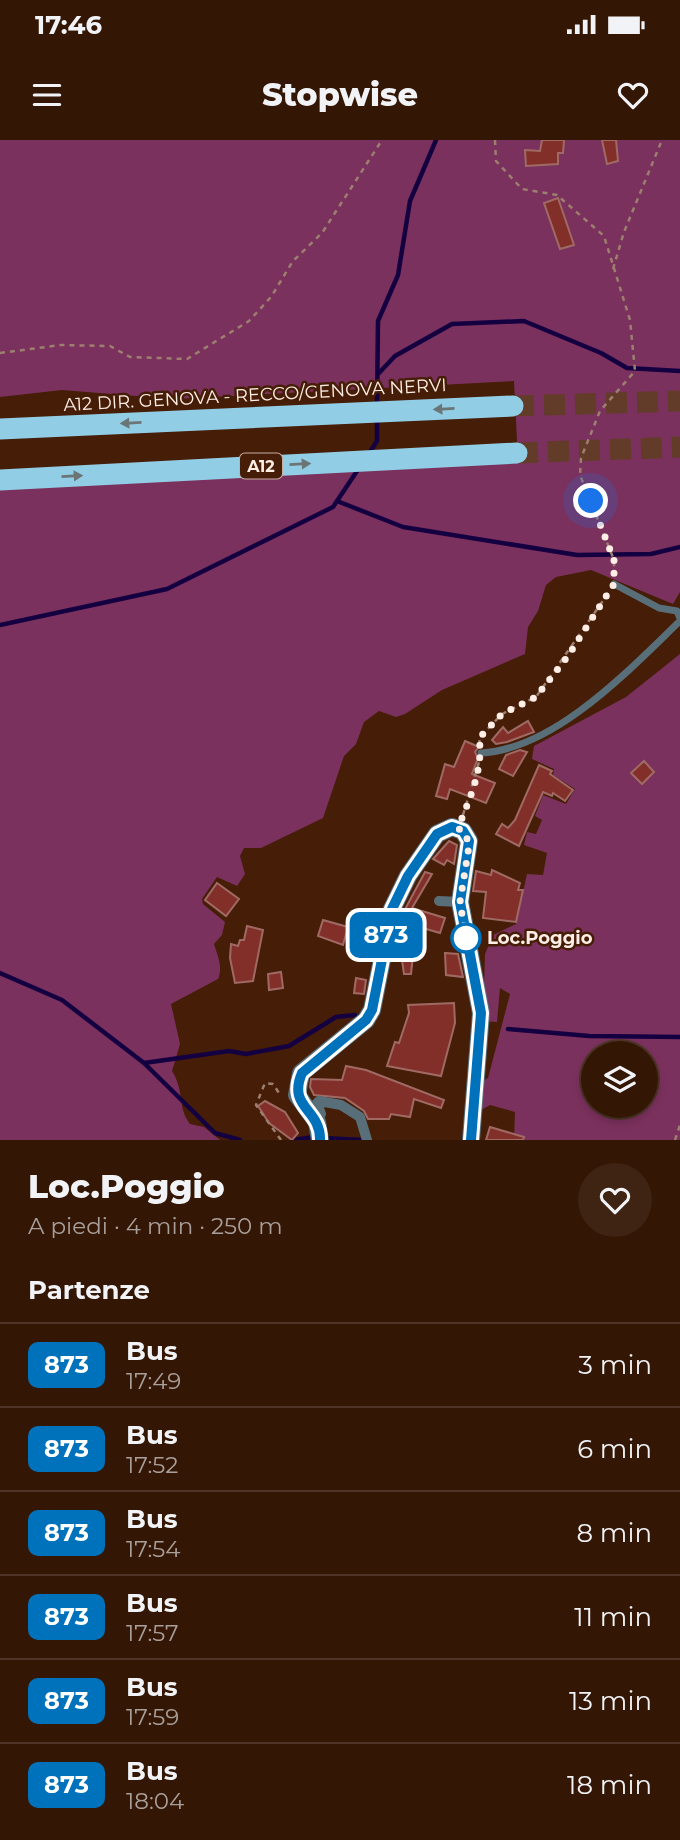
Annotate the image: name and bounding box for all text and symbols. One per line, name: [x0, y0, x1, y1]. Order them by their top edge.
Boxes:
text: 17:46: [35, 9, 102, 41]
text: Stopwise: [262, 75, 418, 114]
icon: menu: [28, 76, 66, 114]
icon: heart: [614, 76, 652, 114]
street label: A12 DIR. GENOVA - RECCO/GENOVA NERVI: [63, 374, 447, 416]
one-way arrow: [433, 403, 455, 414]
one-way arrow: [119, 418, 141, 429]
road number: A12: [240, 454, 282, 478]
one-way arrow: [289, 458, 311, 469]
one-way arrow: [62, 470, 84, 481]
your location: [573, 483, 608, 518]
line badge: 873: [346, 912, 426, 958]
text: 873: [364, 920, 408, 949]
marker: Loc.Poggio: [451, 923, 481, 953]
place label: Loc.Poggio: [487, 927, 593, 949]
map controls: [581, 1041, 658, 1118]
button: layers: [581, 1041, 658, 1118]
button: heart: [578, 1163, 652, 1237]
text: Loc.Poggio: [28, 1166, 225, 1206]
text: A piedi · 4 min · 250 m: [28, 1212, 283, 1240]
text: Partenze: [28, 1274, 150, 1306]
text: Bus: [126, 1335, 178, 1367]
text: 3 min: [578, 1349, 652, 1381]
text: 873: [44, 1350, 89, 1379]
text: 17:49: [126, 1367, 181, 1395]
text: Bus: [126, 1419, 178, 1451]
text: 6 min: [577, 1433, 652, 1465]
text: 873: [44, 1434, 89, 1463]
text: 17:52: [126, 1451, 178, 1479]
text: Bus: [126, 1503, 178, 1535]
text: 8 min: [576, 1517, 652, 1549]
text: 873: [44, 1518, 89, 1547]
text: 17:54: [126, 1535, 181, 1563]
text: Bus: [126, 1587, 178, 1619]
text: 11 min: [574, 1601, 652, 1633]
text: 873: [44, 1602, 89, 1631]
text: 17:57: [126, 1619, 179, 1647]
text: Bus: [126, 1671, 178, 1703]
text: 13 min: [569, 1685, 652, 1717]
text: 873: [44, 1686, 89, 1715]
text: 17:59: [126, 1703, 179, 1731]
text: Bus: [126, 1755, 178, 1787]
text: 18 min: [567, 1769, 652, 1801]
text: 873: [44, 1770, 89, 1799]
text: 18:04: [126, 1787, 184, 1815]

